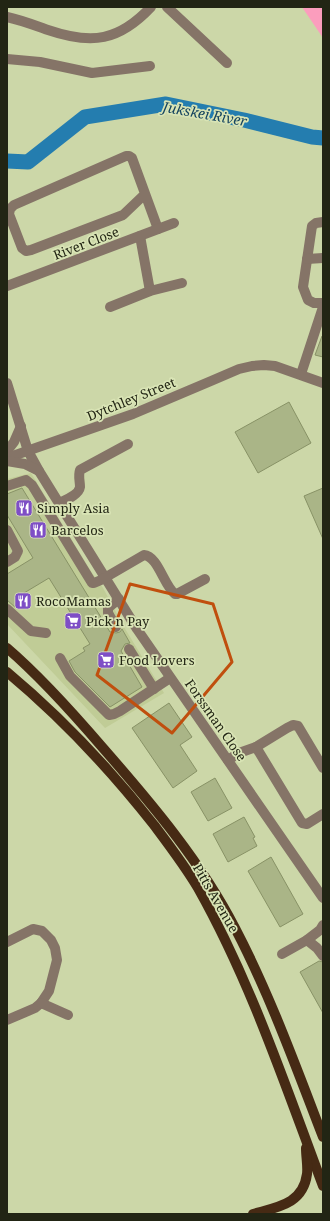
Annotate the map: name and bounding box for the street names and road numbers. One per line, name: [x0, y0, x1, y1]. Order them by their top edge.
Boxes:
street label: River Close: [51, 222, 121, 264]
street label: Dytchley Street: [84, 373, 178, 425]
street label: Forssman Close: [181, 675, 251, 765]
street label: Pitts Avenue: [189, 860, 243, 936]

